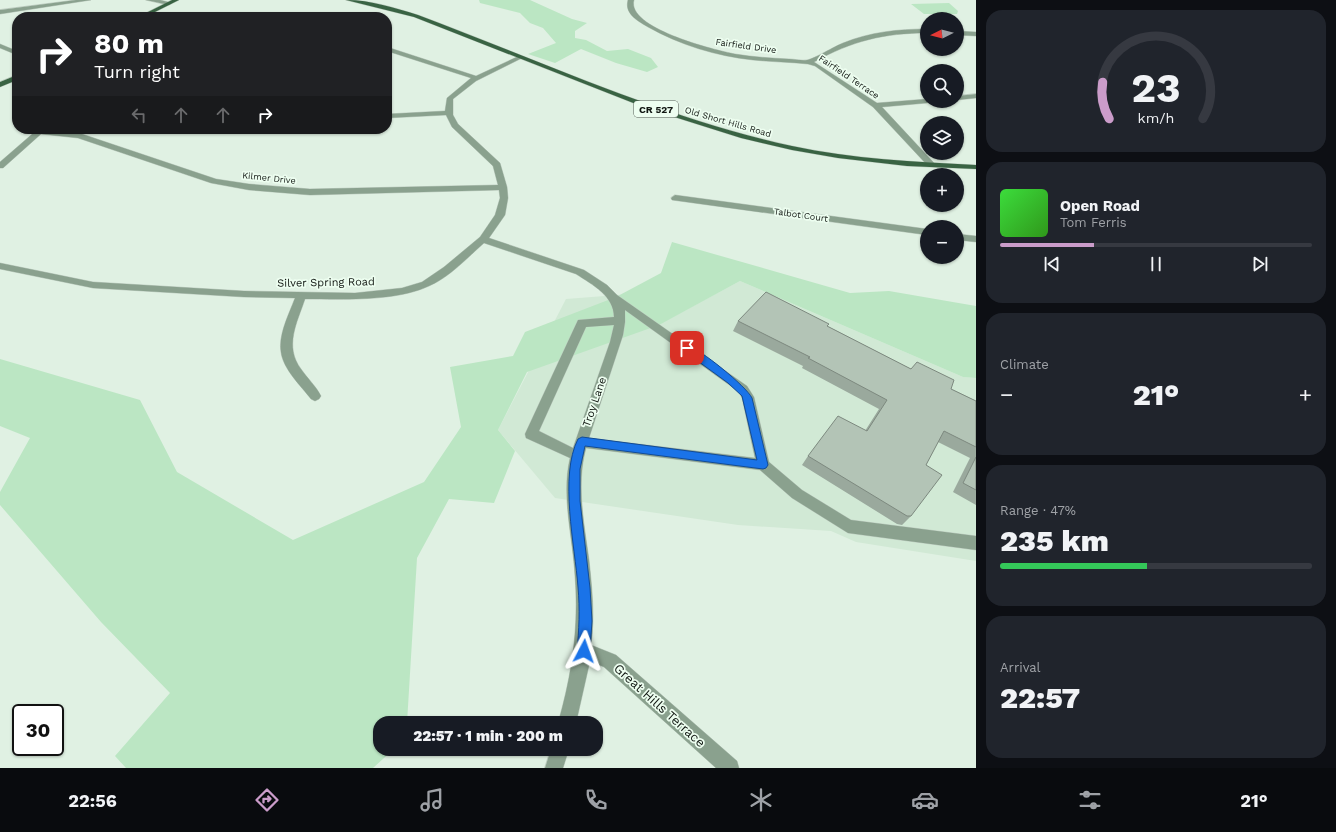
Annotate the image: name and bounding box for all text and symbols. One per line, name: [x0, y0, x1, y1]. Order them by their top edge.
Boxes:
north arrow: [920, 12, 964, 56]
map controls: [920, 12, 964, 264]
text: 80 m: [94, 27, 164, 60]
icon: right: [28, 28, 80, 80]
street label: Fairfield Drive: [715, 37, 777, 55]
street label: Fairfield Terrace: [817, 53, 881, 101]
text: Turn right: [94, 61, 180, 82]
text: 23: [1131, 63, 1181, 112]
button: search: [920, 64, 964, 108]
road number: CR 527: [634, 101, 678, 117]
icon: left: [128, 104, 150, 126]
icon: ahead: [170, 104, 192, 126]
icon: ahead: [212, 104, 234, 126]
icon: right: [254, 104, 276, 126]
street label: Old Short Hills Road: [684, 105, 772, 139]
text: km/h: [1138, 109, 1174, 125]
button: layers: [920, 116, 964, 160]
button: +: [920, 168, 964, 212]
street label: Kilmer Drive: [242, 170, 296, 186]
text: Open Road: [1060, 197, 1140, 215]
street label: Talbot Court: [773, 206, 829, 224]
text: Tom Ferris: [1060, 215, 1127, 230]
button: −: [920, 220, 964, 264]
icon: previous: [1041, 253, 1063, 275]
icon: pause: [1145, 253, 1167, 275]
icon: next: [1249, 253, 1271, 275]
street label: Silver Spring Road: [277, 275, 375, 290]
pin: [670, 331, 704, 365]
icon: arrive: [676, 337, 698, 359]
text: Climate: [1000, 357, 1049, 372]
street label: Troy Lane: [580, 376, 609, 429]
text: 21°: [1133, 377, 1179, 412]
text: −: [1000, 382, 1013, 407]
text: +: [1299, 382, 1312, 407]
text: Range · 47%: [1000, 503, 1076, 518]
text: 235 km: [1000, 523, 1109, 558]
position arrow: [563, 630, 605, 672]
text: Arrival: [1000, 660, 1041, 675]
street label: Great Hills Terrace: [611, 661, 708, 750]
text: 22:57: [1000, 680, 1080, 715]
speed limit sign: 30: [12, 704, 64, 756]
text: 22:57 · 1 min · 200 m: [413, 727, 563, 745]
icon: directions: [253, 786, 281, 814]
icon: music: [418, 786, 446, 814]
icon: phone: [582, 786, 610, 814]
icon: climate: [747, 786, 775, 814]
icon: car: [911, 786, 939, 814]
icon: filters: [1076, 786, 1104, 814]
text: 22:56: [68, 790, 117, 811]
text: 21°: [1240, 790, 1268, 811]

